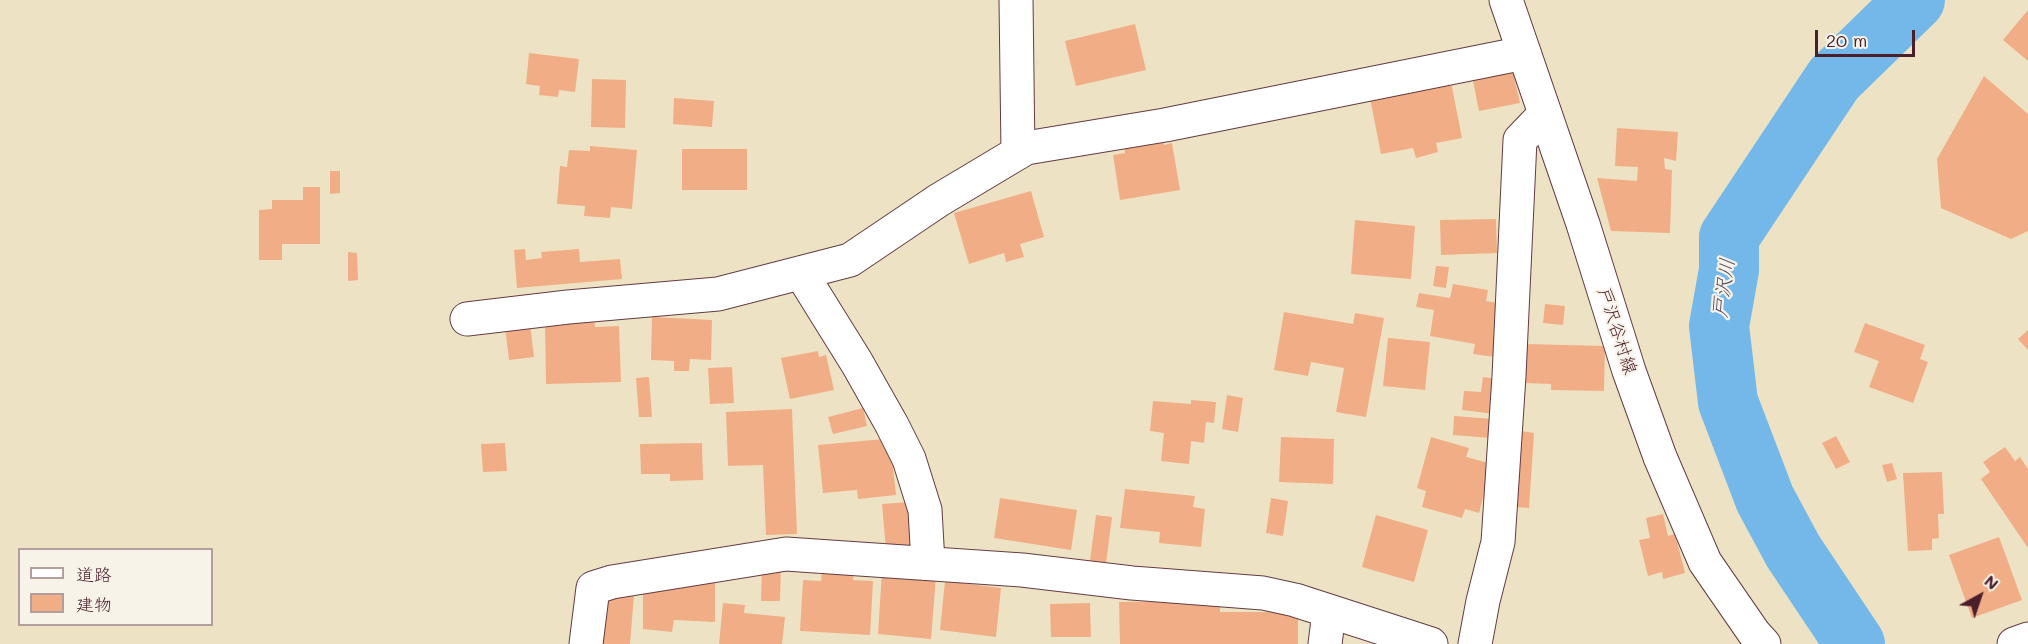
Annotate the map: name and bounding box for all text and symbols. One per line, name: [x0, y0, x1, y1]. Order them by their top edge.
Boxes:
scale bar: [1818, 18, 1918, 56]
text: 20 m: [1826, 28, 1867, 52]
water label: 戸沢川: [1708, 257, 1740, 319]
street label: 戸沢谷村線: [1593, 285, 1641, 377]
legend: [18, 548, 213, 626]
text: 道路: [76, 562, 112, 586]
north arrow: [1950, 566, 2010, 626]
text: N: [1980, 570, 2003, 594]
text: 建物: [76, 592, 112, 616]

